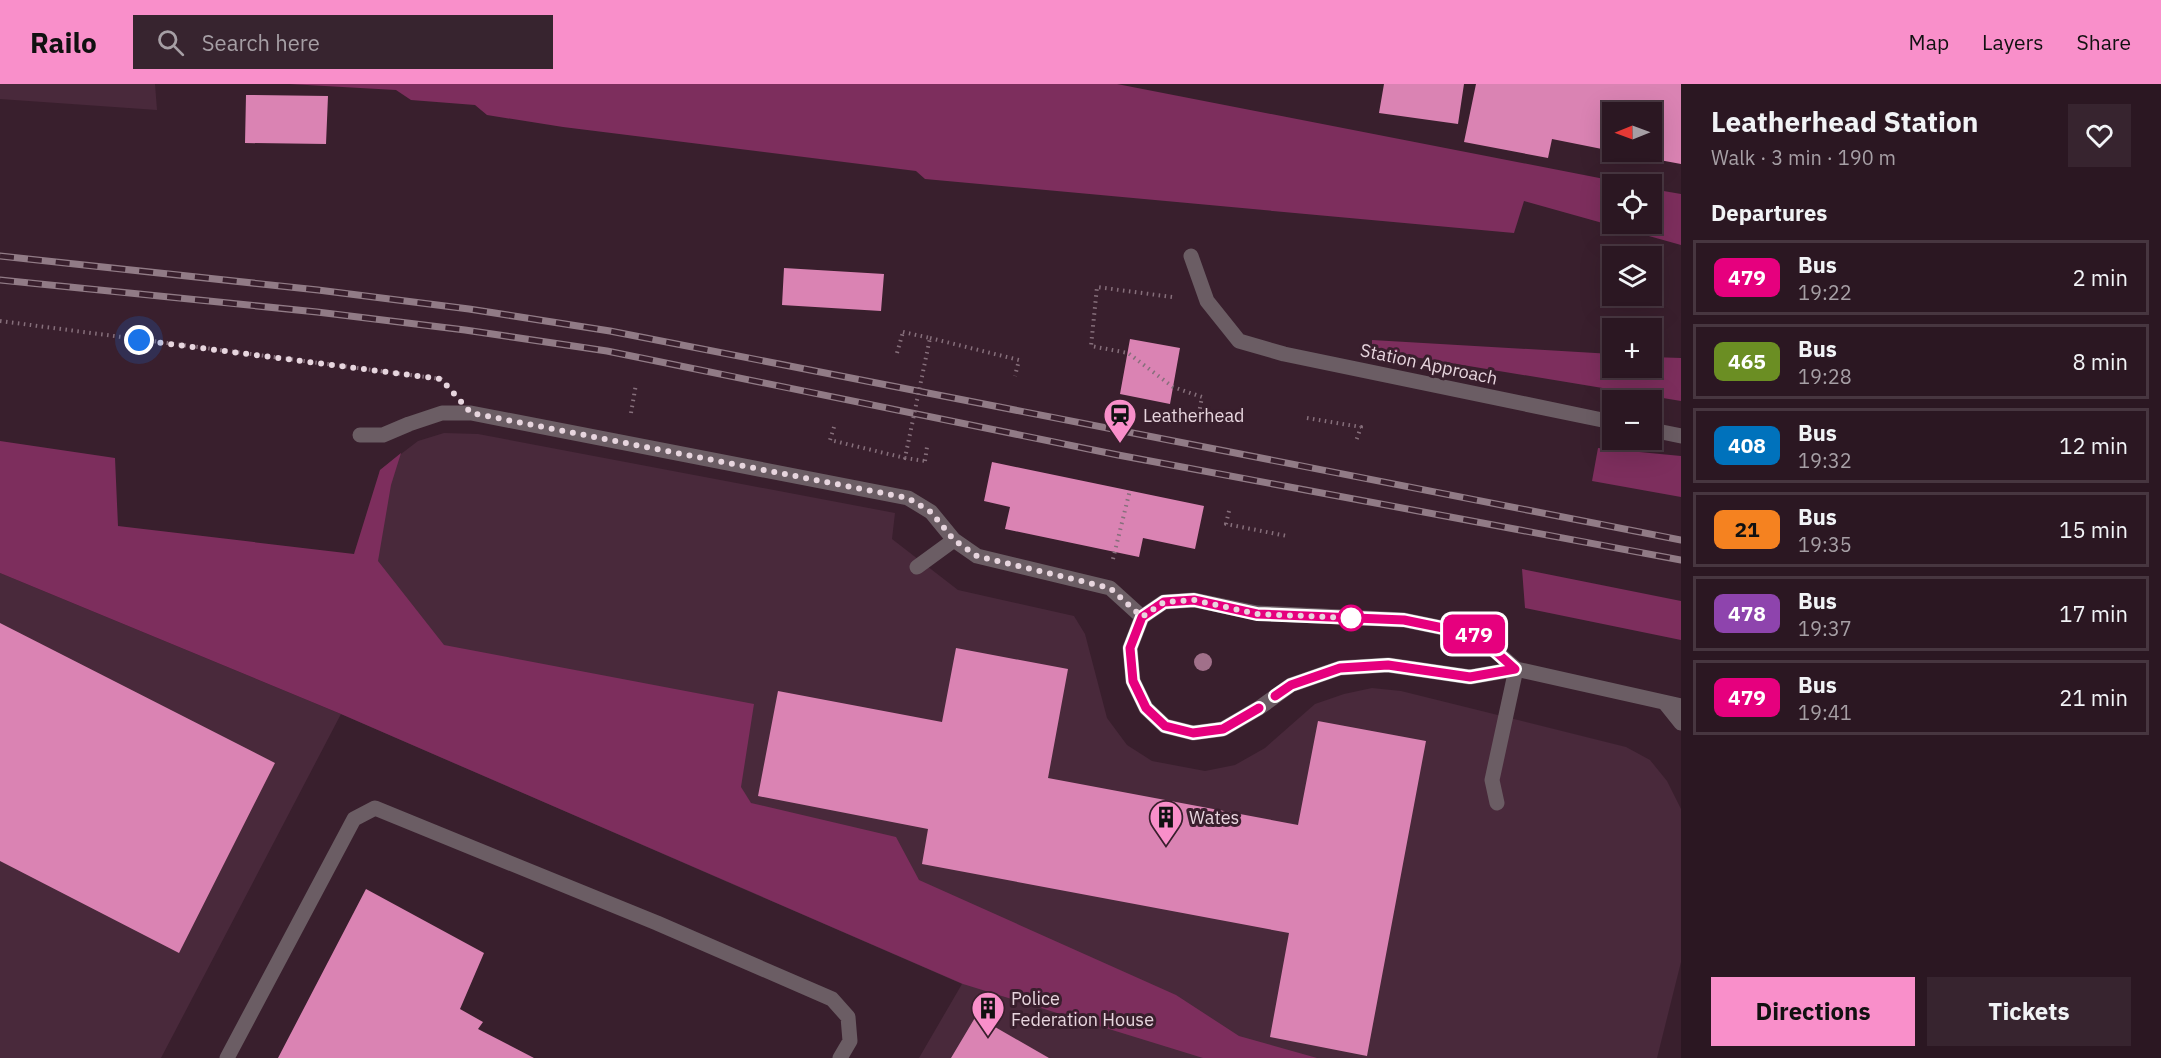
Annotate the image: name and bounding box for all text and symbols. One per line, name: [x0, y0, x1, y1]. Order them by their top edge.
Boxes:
search box: [133, 15, 553, 69]
text: Railo: [30, 24, 97, 61]
icon: search: [154, 26, 187, 59]
text: Search here: [202, 28, 320, 57]
text: Map: [1909, 28, 1949, 56]
text: Layers: [1982, 28, 2044, 56]
text: Share: [2077, 28, 2131, 56]
north arrow: [1602, 102, 1662, 162]
map controls: [1602, 102, 1662, 450]
text: Leatherhead Station: [1711, 103, 1979, 140]
button: heart: [2068, 104, 2131, 167]
text: Walk · 3 min · 190 m: [1711, 144, 1896, 171]
button: locate: [1602, 174, 1662, 234]
text: Departures: [1711, 198, 1827, 227]
button: layers: [1602, 246, 1662, 306]
text: Bus: [1798, 250, 1837, 279]
text: 479: [1728, 263, 1766, 291]
text: 2 min: [2072, 263, 2128, 292]
text: 19:22: [1798, 279, 1852, 306]
button: +: [1602, 318, 1662, 378]
your location: [124, 325, 154, 355]
text: Bus: [1798, 334, 1837, 363]
street label: Station Approach: [1358, 338, 1500, 390]
text: 465: [1728, 347, 1766, 375]
text: 8 min: [2072, 347, 2128, 376]
text: 19:28: [1798, 363, 1852, 390]
button: −: [1602, 390, 1662, 450]
station icon: Leatherhead: [1102, 397, 1138, 444]
place label: Leatherhead: [1143, 404, 1245, 427]
text: Bus: [1798, 418, 1837, 447]
text: 408: [1728, 431, 1766, 459]
text: 12 min: [2059, 431, 2128, 460]
text: 19:32: [1798, 447, 1852, 474]
text: Bus: [1798, 502, 1837, 531]
text: 21: [1734, 515, 1760, 543]
text: 15 min: [2059, 515, 2128, 544]
text: 19:35: [1798, 531, 1852, 558]
text: Bus: [1798, 586, 1837, 615]
text: 478: [1728, 599, 1766, 627]
text: 17 min: [2059, 599, 2128, 628]
unlabelled marker: [1338, 605, 1364, 631]
line badge: 479: [1440, 614, 1508, 654]
text: 19:37: [1798, 615, 1852, 642]
text: 479: [1455, 620, 1493, 648]
text: Bus: [1798, 670, 1837, 699]
text: 479: [1728, 683, 1766, 711]
text: 21 min: [2059, 683, 2128, 712]
text: 19:41: [1798, 699, 1852, 726]
building icon: Wates: [1148, 799, 1184, 846]
place label: Wates: [1189, 806, 1239, 829]
button: Directions: [1711, 977, 1915, 1046]
button: Tickets: [1927, 977, 2131, 1046]
place label: Police Federation House: [1011, 987, 1154, 1031]
building icon: Police Federation House: [970, 990, 1006, 1037]

